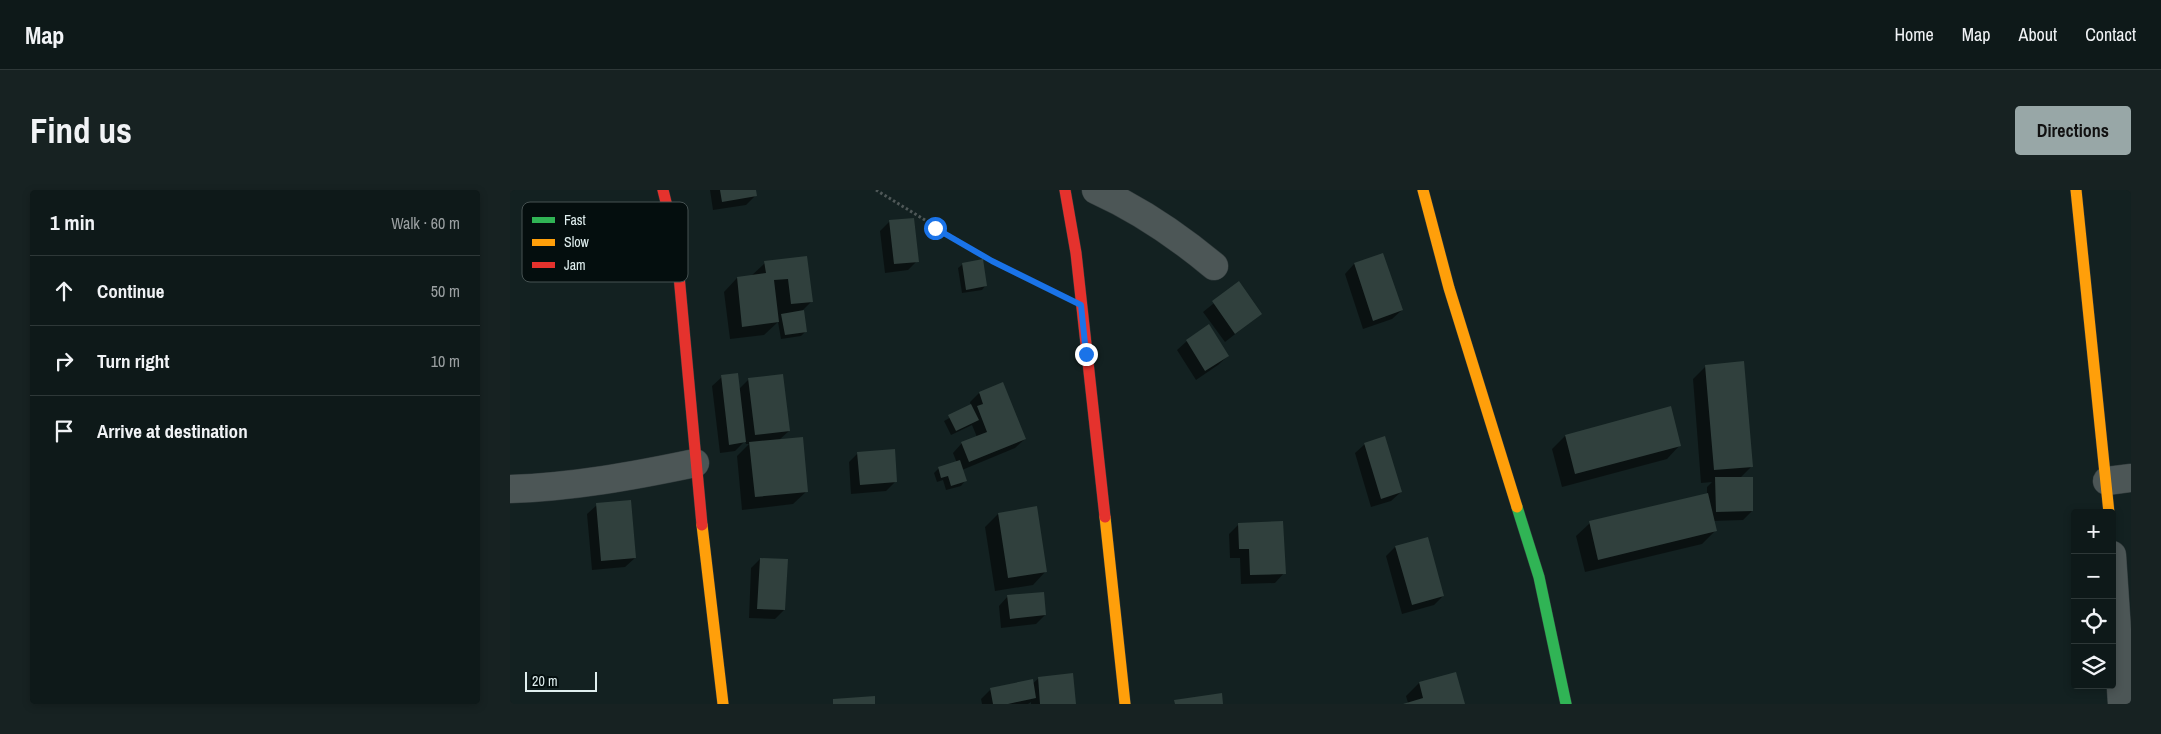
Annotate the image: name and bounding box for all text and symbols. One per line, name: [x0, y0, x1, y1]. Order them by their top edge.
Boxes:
text: Map: [25, 19, 64, 51]
text: Home: [1894, 22, 1934, 47]
text: Map: [1962, 22, 1991, 47]
text: About: [2019, 22, 2057, 47]
text: Contact: [2085, 22, 2136, 47]
button: Directions: [2015, 106, 2131, 155]
text: Find us: [30, 107, 132, 154]
legend: [522, 202, 688, 282]
text: 1 min: [50, 208, 95, 237]
text: Fast: [564, 211, 586, 229]
text: Walk · 60 m: [391, 212, 460, 234]
route start: [924, 217, 947, 240]
text: Slow: [564, 233, 590, 251]
text: Jam: [564, 256, 586, 274]
icon: ahead: [50, 277, 78, 305]
text: Continue: [97, 278, 165, 304]
text: 50 m: [431, 280, 460, 302]
route end: [1075, 343, 1098, 366]
icon: right: [50, 347, 78, 375]
text: Turn right: [97, 348, 169, 374]
text: 10 m: [431, 350, 460, 372]
icon: arrive: [50, 417, 78, 445]
text: Arrive at destination: [97, 418, 248, 444]
map controls: [2071, 509, 2116, 689]
button: +: [2071, 509, 2116, 554]
button: −: [2071, 554, 2116, 599]
button: locate: [2071, 599, 2116, 644]
button: layers: [2071, 644, 2116, 689]
scale bar: [525, 669, 598, 692]
text: 20 m: [532, 672, 558, 690]

